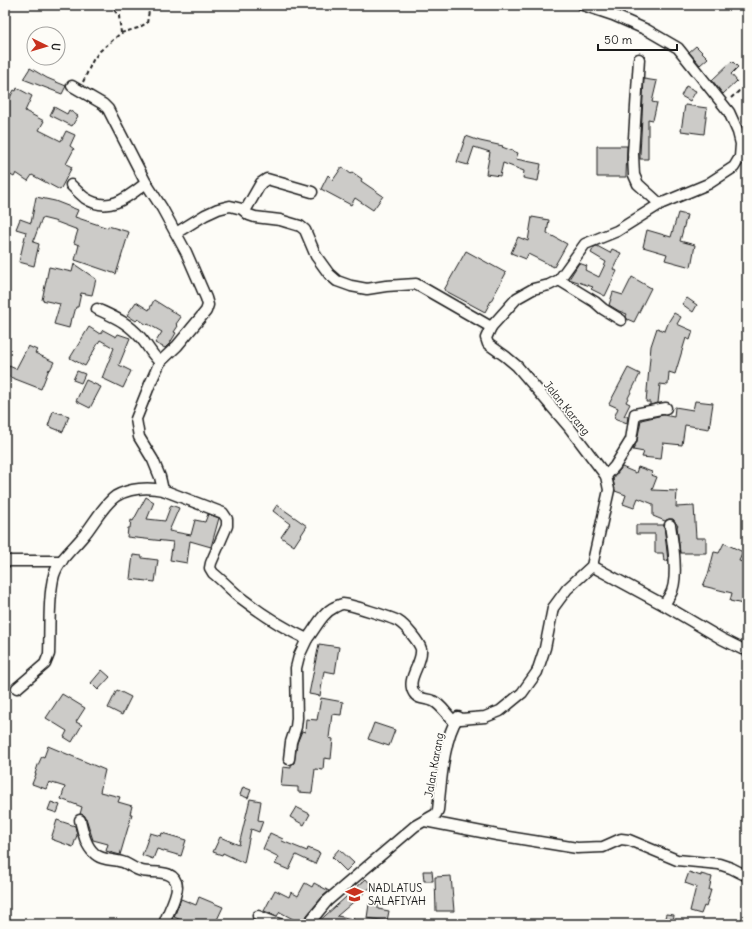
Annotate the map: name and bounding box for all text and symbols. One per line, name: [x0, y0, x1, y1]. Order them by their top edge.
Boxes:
north arrow: [26, 26, 66, 66]
scale bar: [598, 26, 677, 52]
text: 50 m: [604, 32, 633, 47]
text: U: [49, 43, 63, 51]
street label: Jalan Karang: [541, 378, 593, 438]
street label: Jalan Karang: [421, 731, 447, 799]
place label: NADLATUS SALAFIYAH: [368, 881, 426, 908]
school or university icon: NADLATUS SALAFIYAH: [345, 884, 365, 904]

